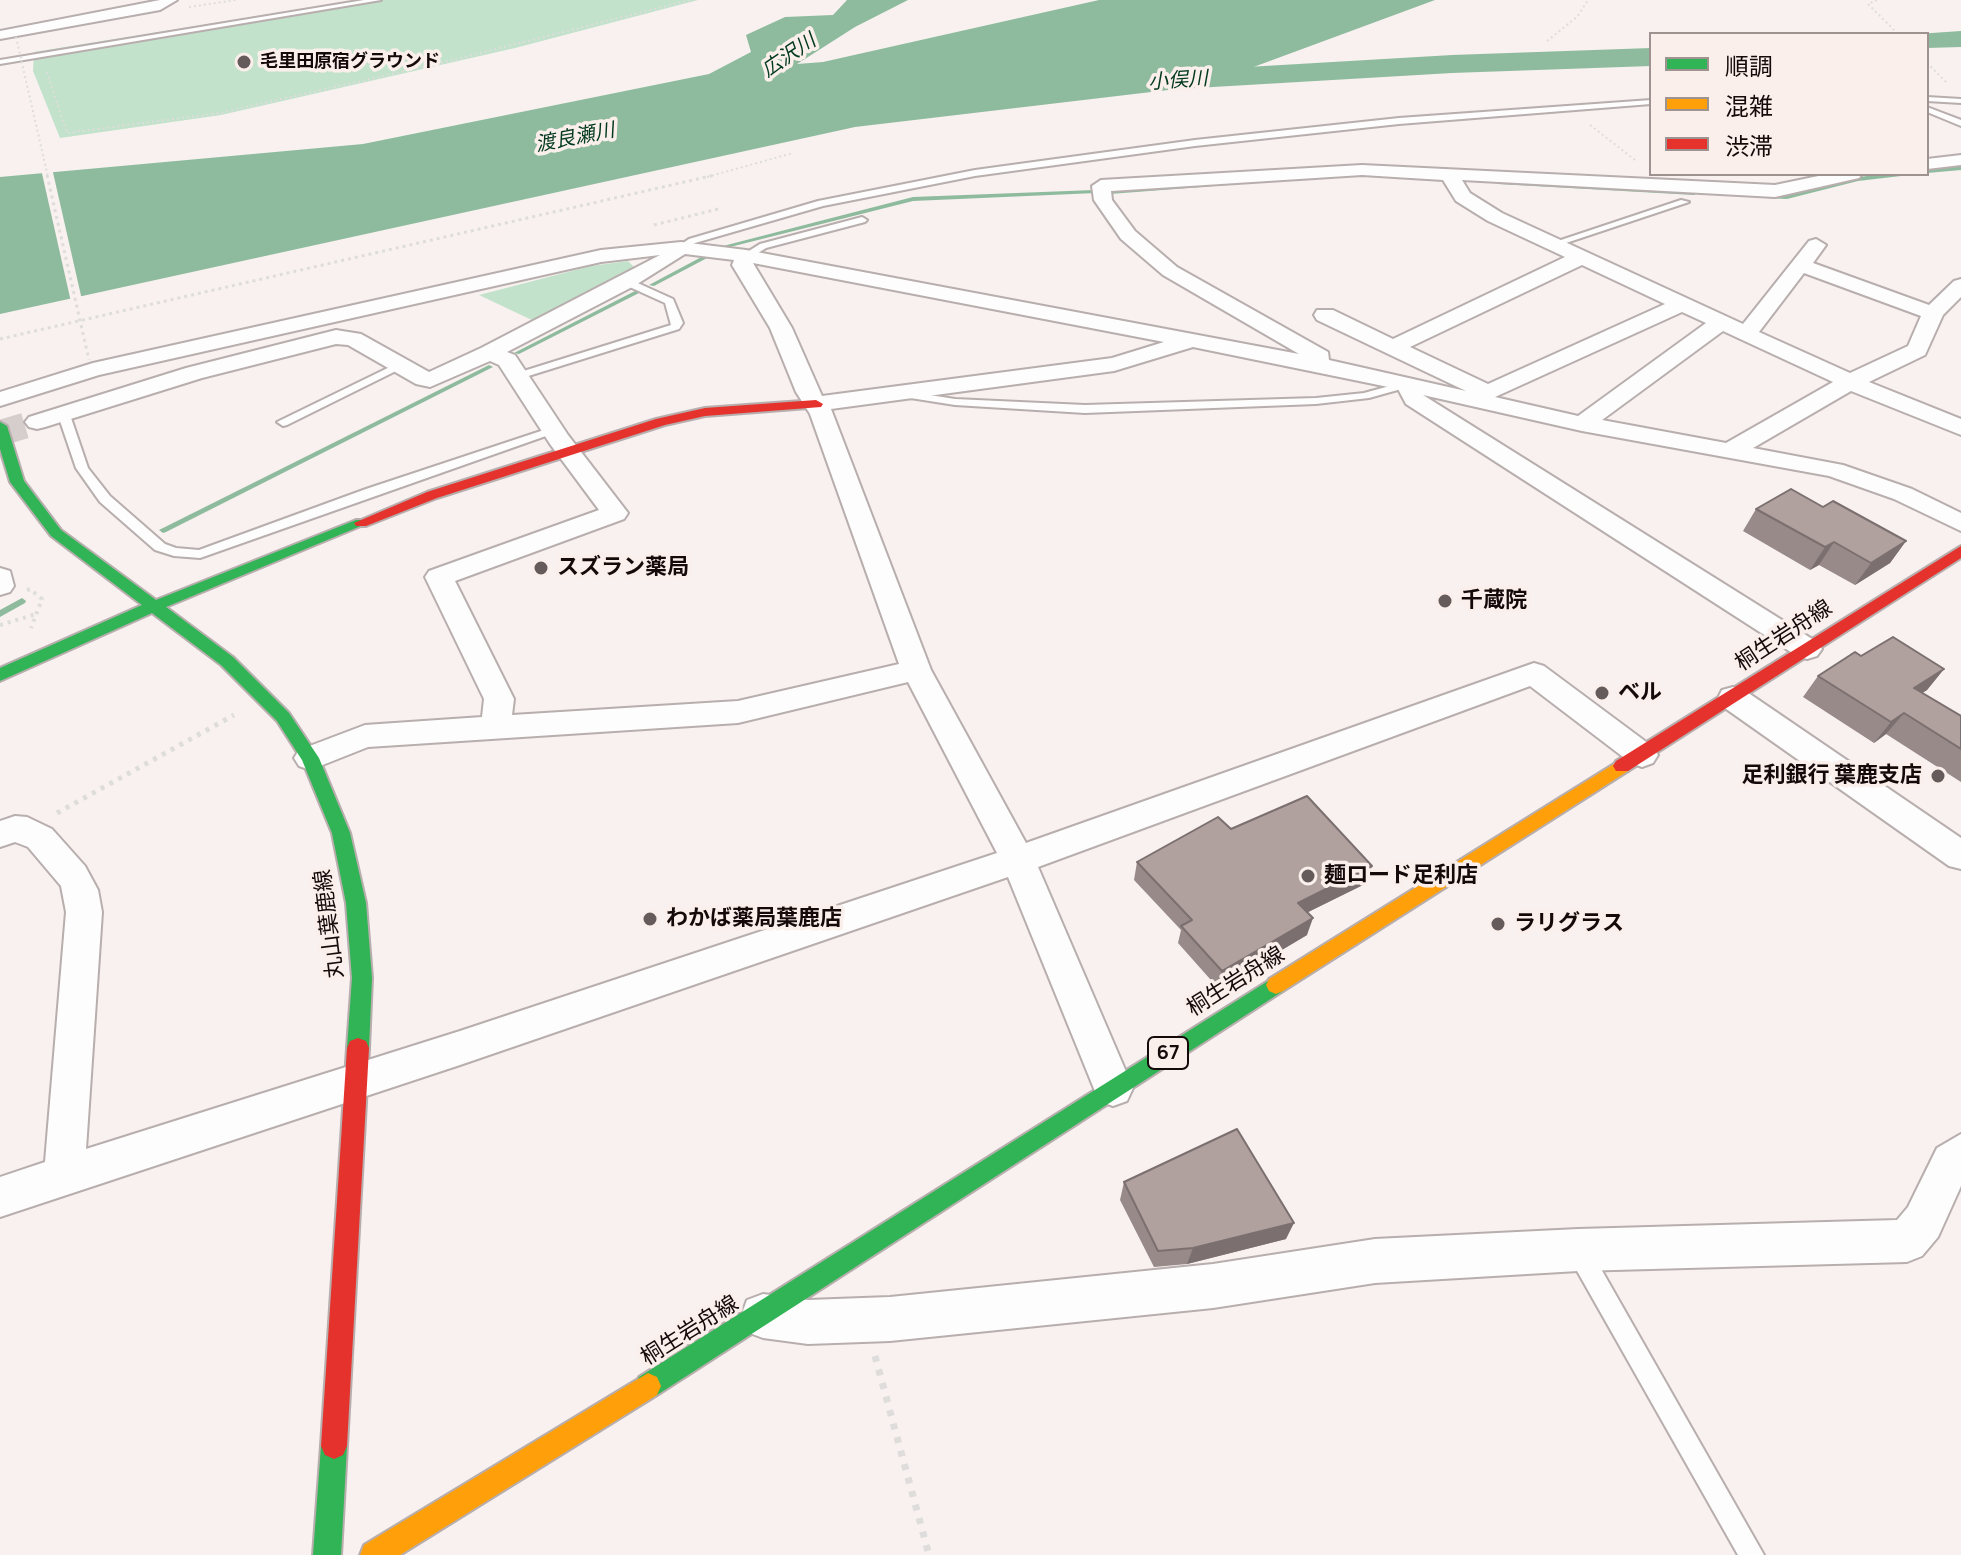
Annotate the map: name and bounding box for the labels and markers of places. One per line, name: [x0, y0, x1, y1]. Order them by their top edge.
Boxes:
place label: 毛里田原宿グラウンド: [260, 51, 440, 73]
marker: 毛里田原宿グラウンド: [235, 53, 253, 71]
place label: スズラン薬局: [557, 555, 689, 581]
marker: スズラン薬局: [532, 559, 550, 577]
place label: 千蔵院: [1461, 588, 1527, 614]
marker: 千蔵院: [1436, 592, 1454, 610]
place label: ベル: [1618, 680, 1662, 706]
marker: ベル: [1593, 684, 1611, 702]
place label: 足利銀行 葉鹿支店: [1742, 763, 1922, 789]
marker: 足利銀行 葉鹿支店: [1929, 767, 1947, 785]
place label: 麺ロード足利店: [1324, 863, 1478, 889]
marker: 麺ロード足利店: [1299, 867, 1317, 885]
place label: わかば薬局葉鹿店: [666, 906, 842, 932]
marker: わかば薬局葉鹿店: [641, 910, 659, 928]
place label: ラリグラス: [1514, 911, 1624, 937]
marker: ラリグラス: [1489, 915, 1507, 933]

